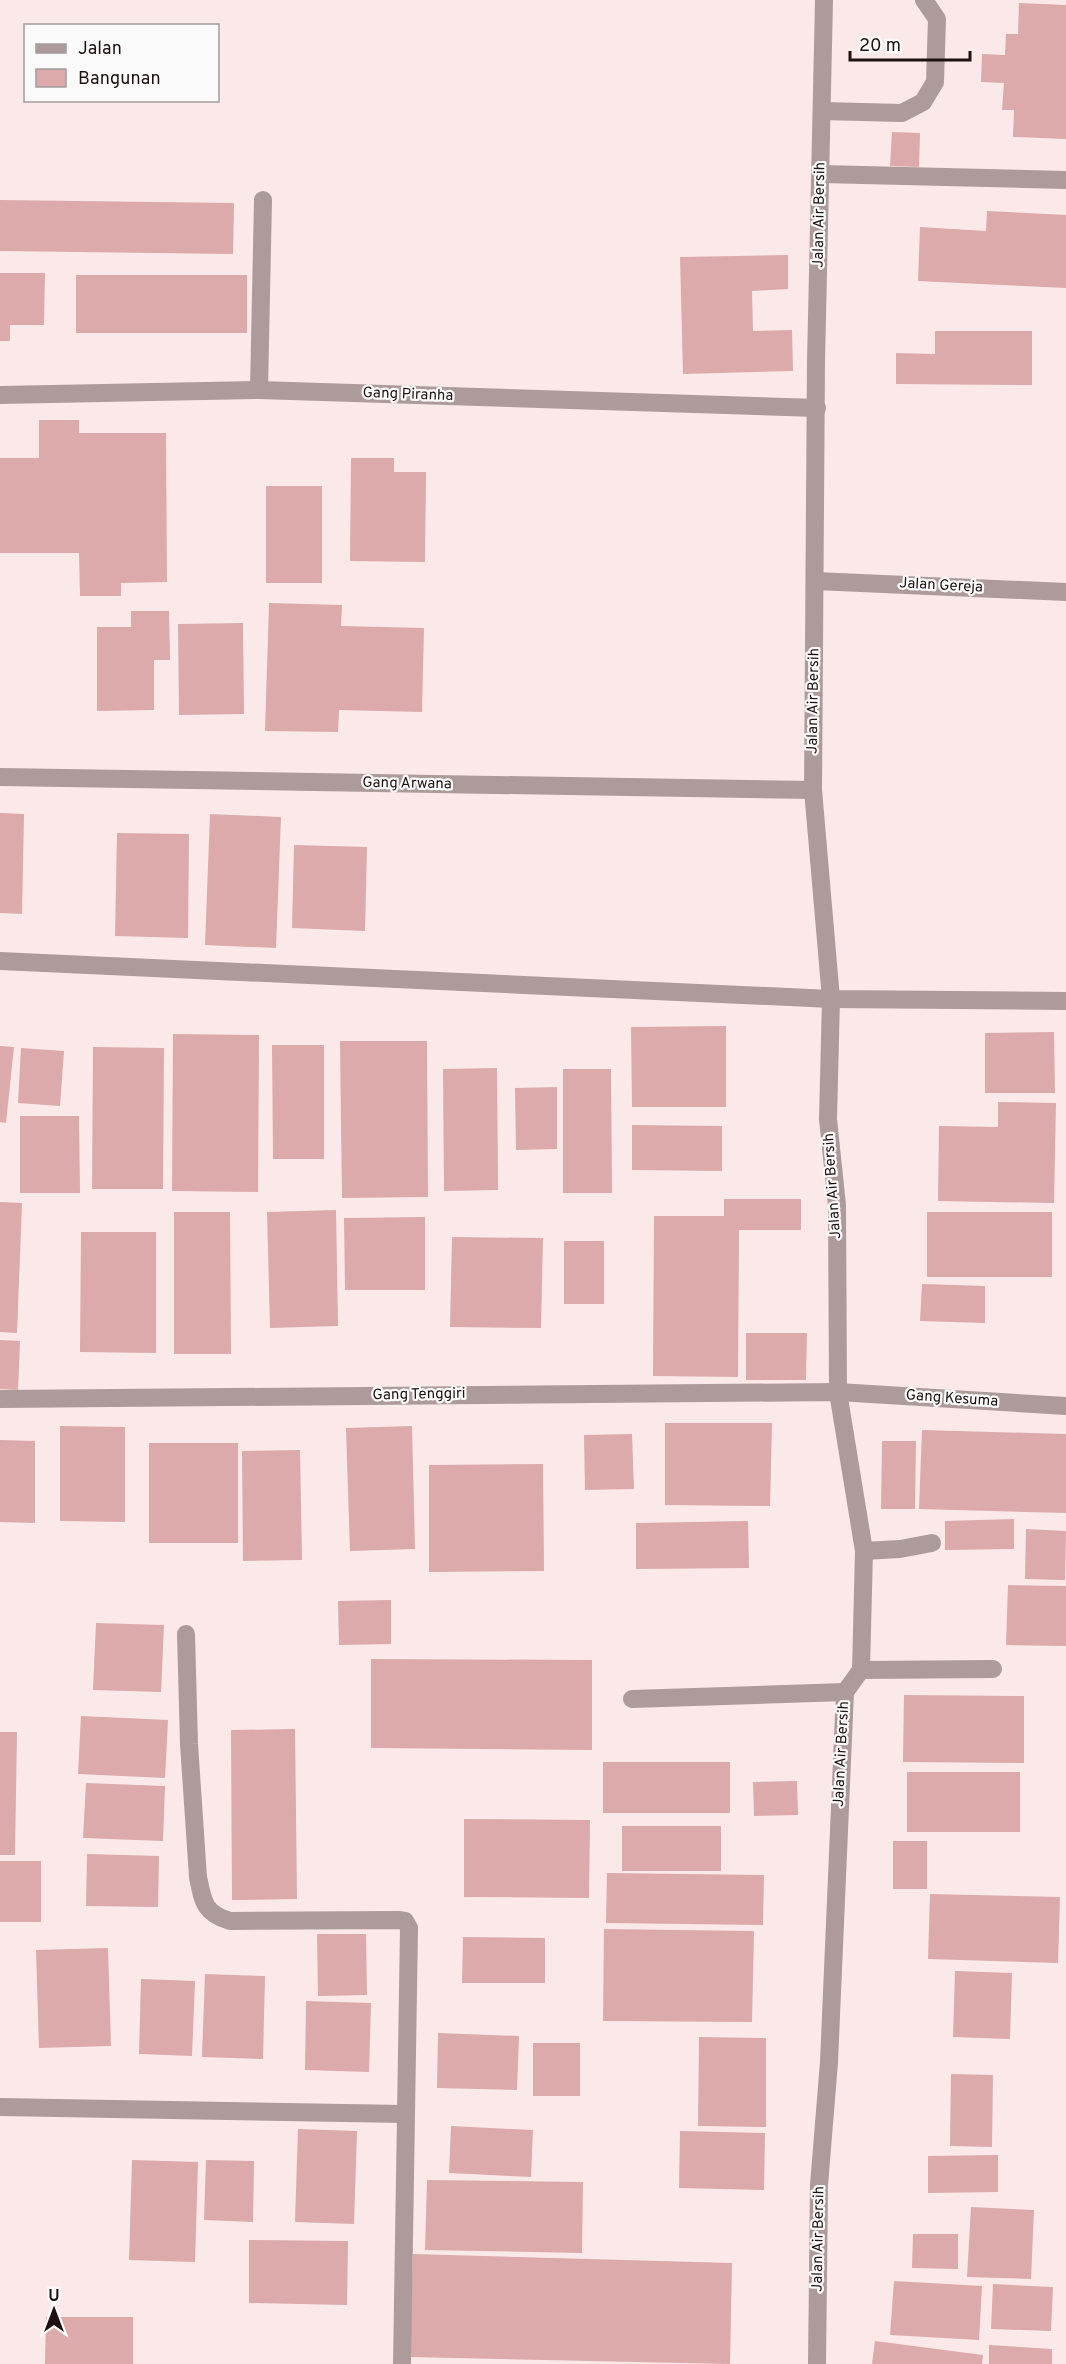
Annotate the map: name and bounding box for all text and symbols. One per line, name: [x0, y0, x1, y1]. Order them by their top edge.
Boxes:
legend: [24, 24, 219, 102]
scale bar: [850, 24, 970, 62]
text: 20 m: [859, 35, 901, 58]
text: Jalan: [78, 38, 122, 61]
text: Bangunan: [78, 68, 161, 91]
street label: Jalan Air Bersih: [810, 162, 830, 268]
street label: Gang Piranha: [362, 384, 454, 406]
street label: Jalan Gereja: [899, 574, 983, 598]
street label: Jalan Air Bersih: [804, 648, 824, 754]
street label: Gang Arwana: [362, 774, 452, 794]
street label: Jalan Air Bersih: [820, 1132, 846, 1240]
street label: Gang Tenggiri: [372, 1385, 466, 1405]
street label: Gang Kesuma: [905, 1386, 999, 1412]
street label: Jalan Air Bersih: [830, 1701, 854, 1807]
street label: Jalan Air Bersih: [809, 2186, 829, 2292]
north arrow: [24, 2280, 84, 2340]
text: U: [48, 2287, 60, 2307]

